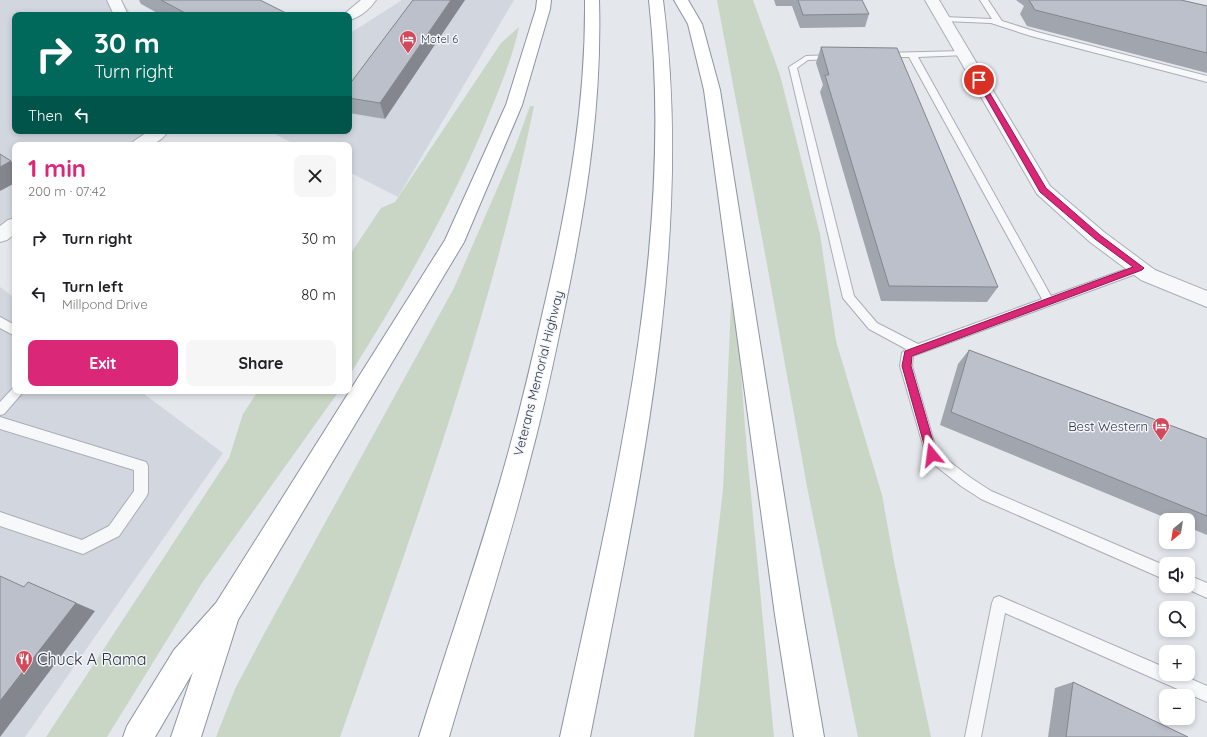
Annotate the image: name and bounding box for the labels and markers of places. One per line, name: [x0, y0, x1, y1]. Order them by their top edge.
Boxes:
hotel icon: Motel 6: [398, 29, 418, 54]
place label: Motel 6: [421, 32, 458, 46]
pin: [962, 63, 996, 97]
hotel icon: Best Western: [1151, 416, 1171, 441]
place label: Best Western: [1068, 418, 1148, 434]
restaurant icon: Chuck A Rama: [14, 649, 34, 674]
place label: Chuck A Rama: [37, 649, 146, 669]

